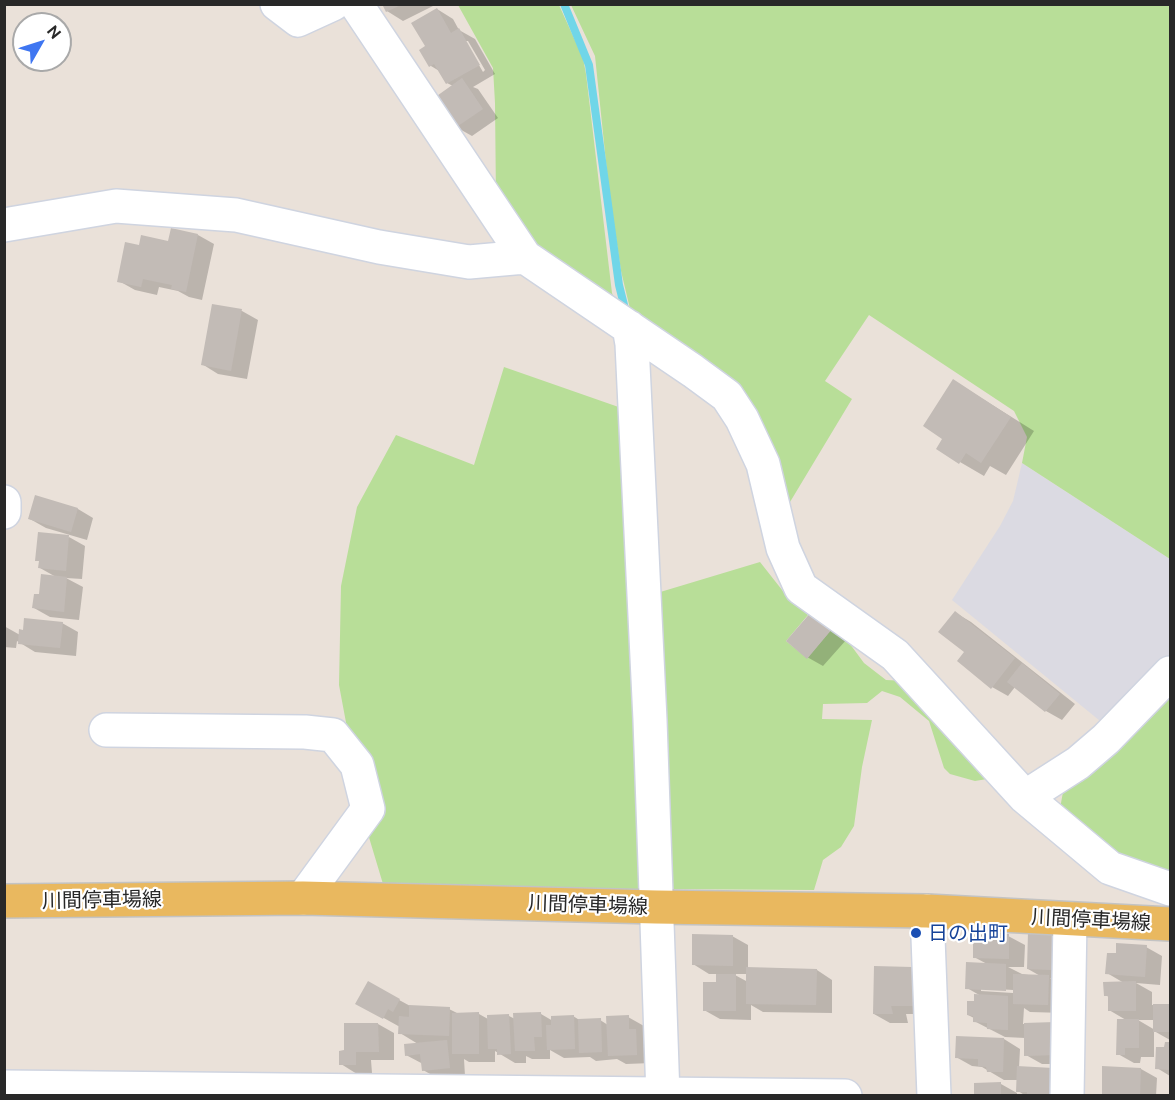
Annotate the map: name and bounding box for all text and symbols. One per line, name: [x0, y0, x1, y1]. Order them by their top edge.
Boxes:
north arrow: [12, 12, 72, 72]
text: N: [44, 22, 65, 42]
street label: 川間停車場線: [42, 887, 162, 913]
street label: 川間停車場線: [528, 891, 648, 919]
street label: 川間停車場線: [1030, 905, 1152, 935]
place label: 日の出町: [928, 921, 1008, 945]
marker: 日の出町: [909, 926, 923, 940]

